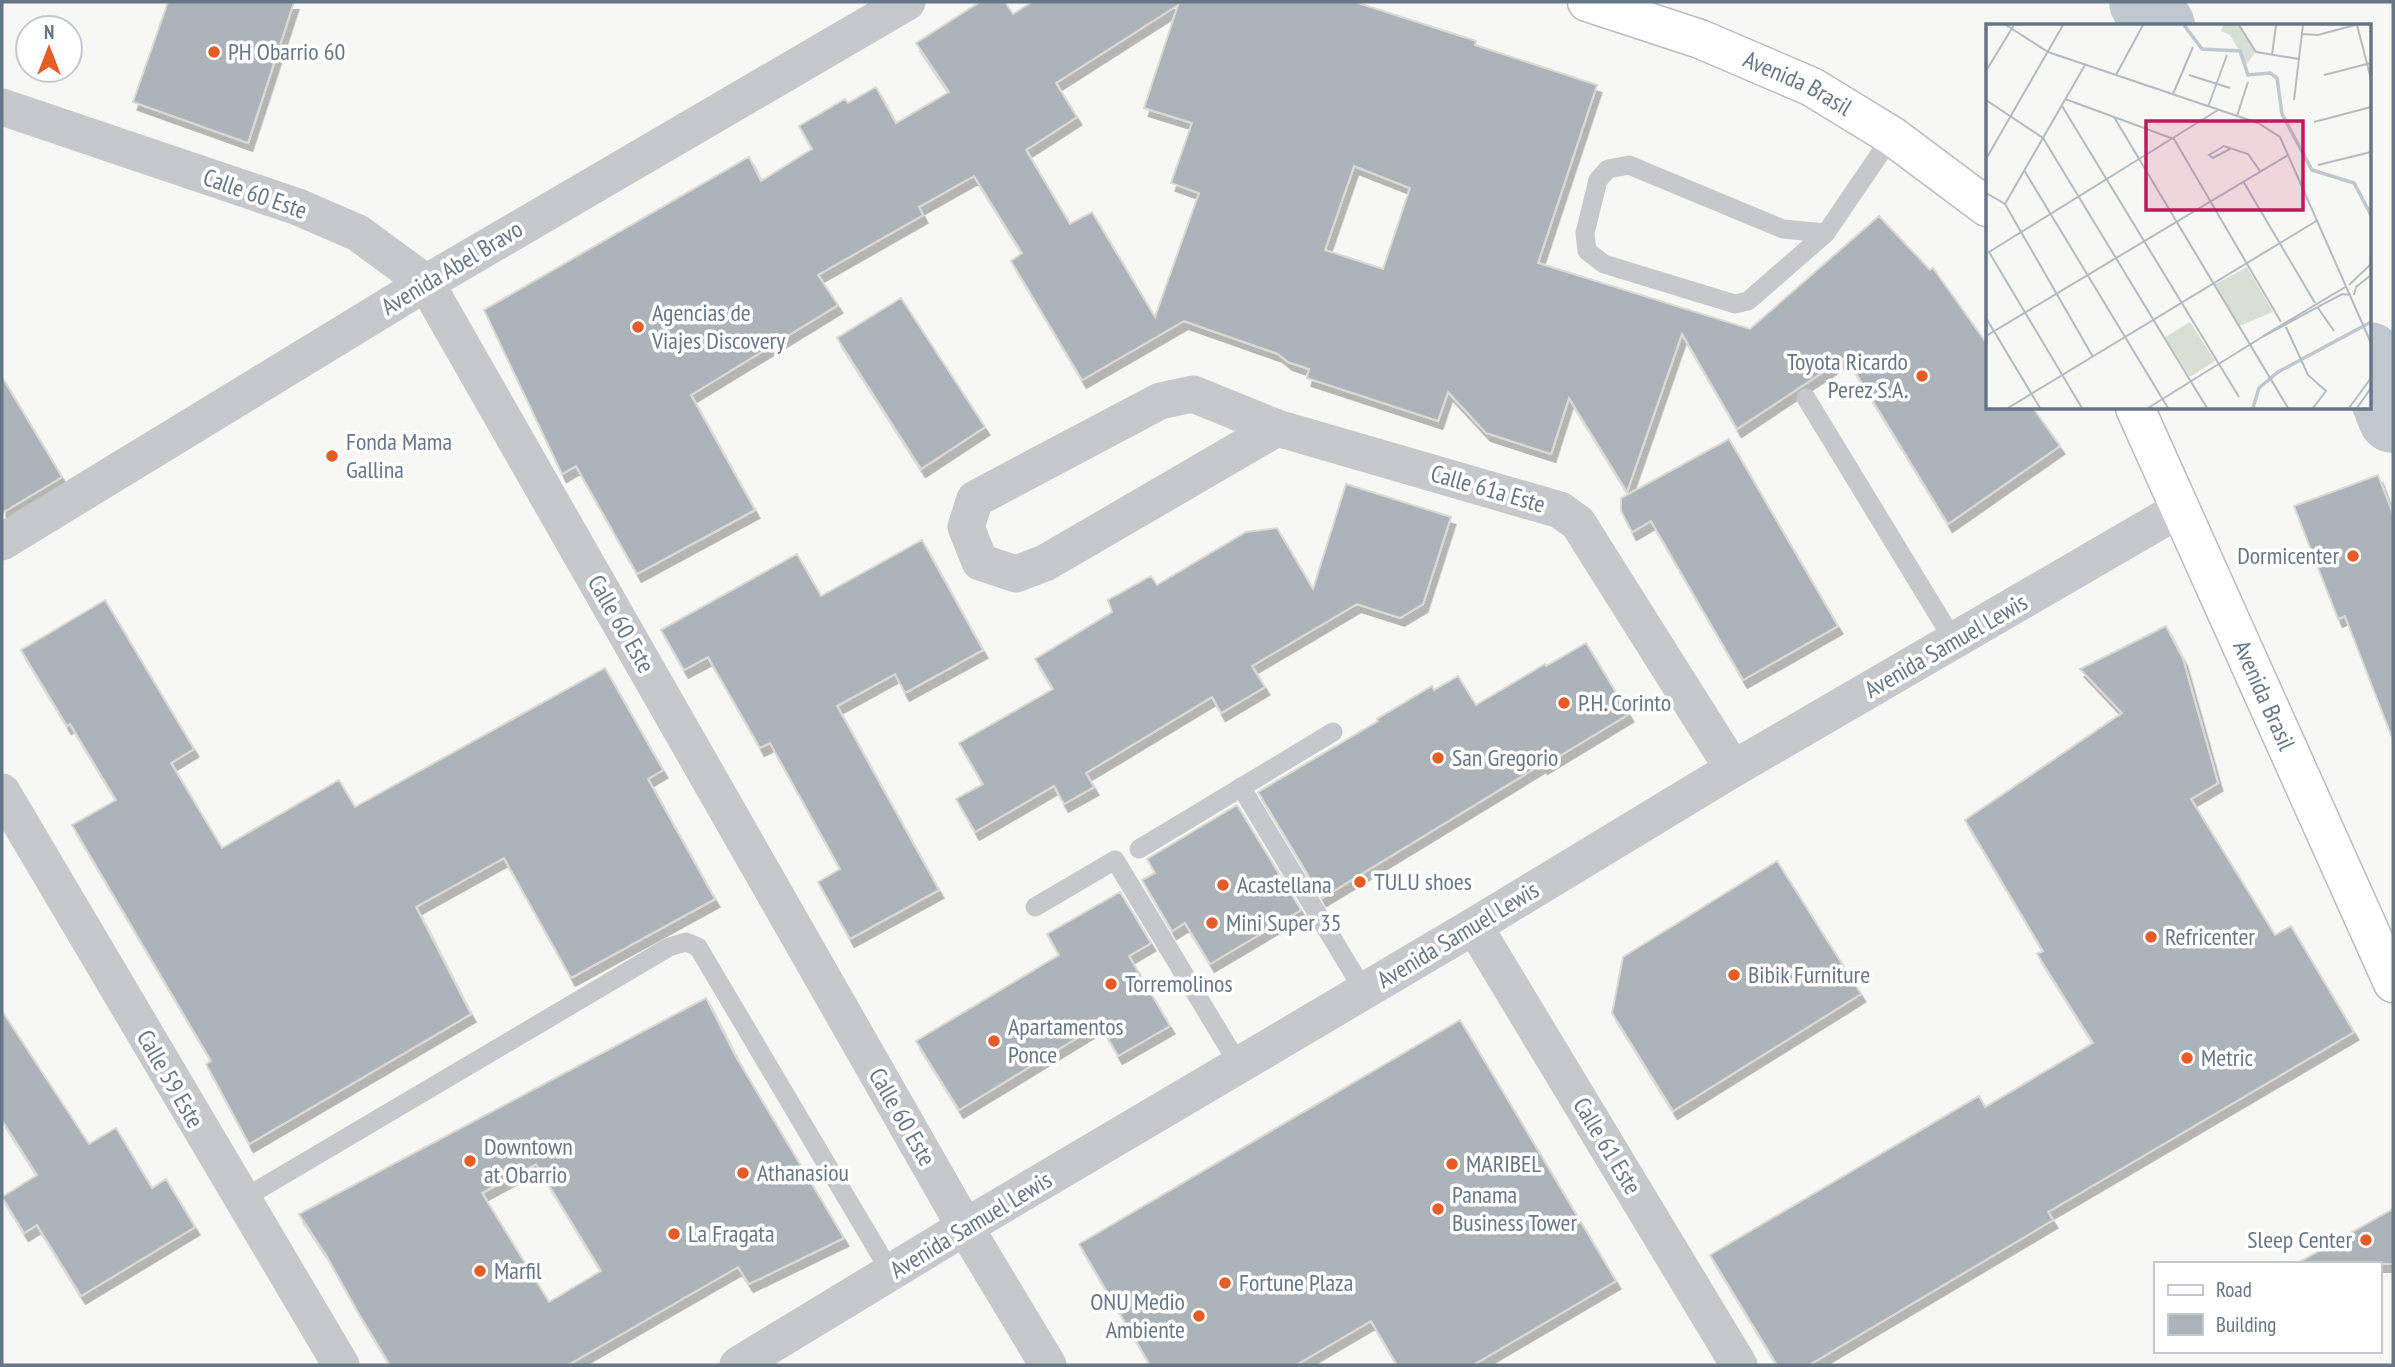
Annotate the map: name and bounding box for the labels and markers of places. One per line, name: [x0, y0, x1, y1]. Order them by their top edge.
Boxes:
place label: PH Obarrio 60: [228, 36, 345, 67]
marker: PH Obarrio 60: [206, 44, 222, 60]
place label: Agencias de Viajes Discovery: [651, 297, 785, 356]
marker: Agencias de Viajes Discovery: [630, 319, 646, 335]
place label: Toyota Ricardo Perez S.A.: [1787, 346, 1908, 405]
marker: Toyota Ricardo Perez S.A.: [1914, 368, 1930, 384]
place label: Fonda Mama Gallina: [346, 426, 452, 485]
marker: Fonda Mama Gallina: [324, 448, 340, 464]
place label: Dormicenter: [2237, 540, 2339, 571]
marker: Dormicenter: [2345, 548, 2361, 564]
place label: P.H. Corinto: [1578, 687, 1671, 718]
marker: P.H. Corinto: [1556, 695, 1572, 711]
place label: San Gregorio: [1452, 742, 1559, 773]
marker: San Gregorio: [1430, 750, 1446, 766]
place label: TULU shoes: [1374, 866, 1472, 897]
place label: Acastellana: [1237, 869, 1332, 900]
marker: TULU shoes: [1352, 874, 1368, 890]
marker: Acastellana: [1215, 877, 1231, 893]
place label: Mini Super 35: [1226, 907, 1342, 938]
marker: Mini Super 35: [1204, 915, 1220, 931]
place label: Refricenter: [2165, 921, 2255, 952]
marker: Refricenter: [2143, 929, 2159, 945]
place label: Bibik Furniture: [1748, 959, 1870, 990]
marker: Bibik Furniture: [1726, 967, 1742, 983]
place label: Torremolinos: [1125, 968, 1233, 999]
marker: Torremolinos: [1103, 976, 1119, 992]
place label: Apartamentos Ponce: [1008, 1011, 1124, 1070]
marker: Apartamentos Ponce: [986, 1033, 1002, 1049]
place label: Metric: [2201, 1042, 2254, 1073]
marker: Metric: [2179, 1050, 2195, 1066]
place label: Downtown at Obarrio: [484, 1131, 573, 1190]
place label: MARIBEL: [1466, 1148, 1541, 1179]
marker: Downtown at Obarrio: [462, 1153, 478, 1169]
marker: MARIBEL: [1444, 1156, 1460, 1172]
place label: Athanasiou: [757, 1157, 849, 1188]
marker: Athanasiou: [735, 1165, 751, 1181]
place label: Panama Business Tower: [1452, 1179, 1577, 1238]
marker: Panama Business Tower: [1430, 1201, 1446, 1217]
place label: La Fragata: [688, 1218, 775, 1249]
place label: Sleep Center: [2247, 1224, 2352, 1255]
marker: La Fragata: [666, 1226, 682, 1242]
marker: Sleep Center: [2358, 1232, 2374, 1248]
place label: Marfil: [494, 1255, 542, 1286]
marker: Marfil: [472, 1263, 488, 1279]
place label: Fortune Plaza: [1239, 1267, 1353, 1298]
marker: Fortune Plaza: [1217, 1275, 1233, 1291]
place label: ONU Medio Ambiente: [1090, 1286, 1185, 1345]
marker: ONU Medio Ambiente: [1191, 1308, 1207, 1324]

